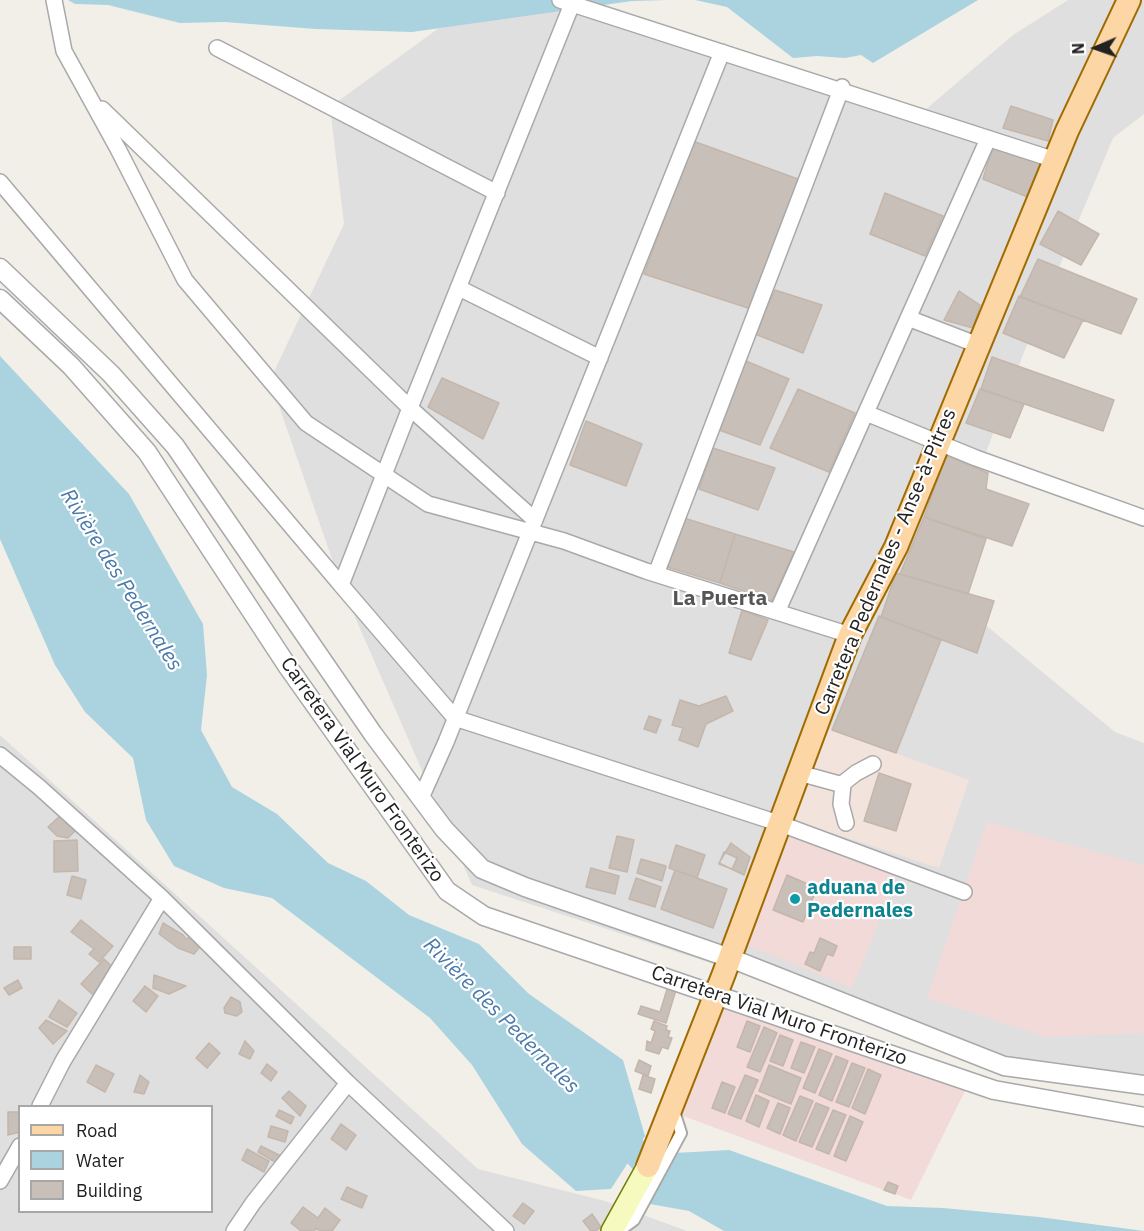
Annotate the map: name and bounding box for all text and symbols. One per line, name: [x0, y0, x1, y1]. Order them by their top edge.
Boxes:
north arrow: [1066, 18, 1126, 78]
text: N: [1068, 42, 1088, 55]
street label: Carretera Pedernales - Anse-à-Pitres: [810, 405, 962, 719]
water label: Rivière des Pedernales: [55, 484, 187, 676]
district label: La Puerta: [673, 586, 767, 612]
street label: Carretera Vial Muro Fronterizo: [275, 653, 449, 887]
place label: aduana de Pedernales: [807, 876, 913, 923]
marker: aduana de Pedernales: [788, 892, 802, 906]
water label: Rivière des Pedernales: [418, 933, 584, 1099]
street label: Carretera Vial Muro Fronterizo: [648, 961, 910, 1071]
legend: [18, 1105, 213, 1213]
text: Road: [76, 1119, 117, 1142]
text: Water: [76, 1149, 124, 1172]
text: Building: [76, 1179, 142, 1202]

